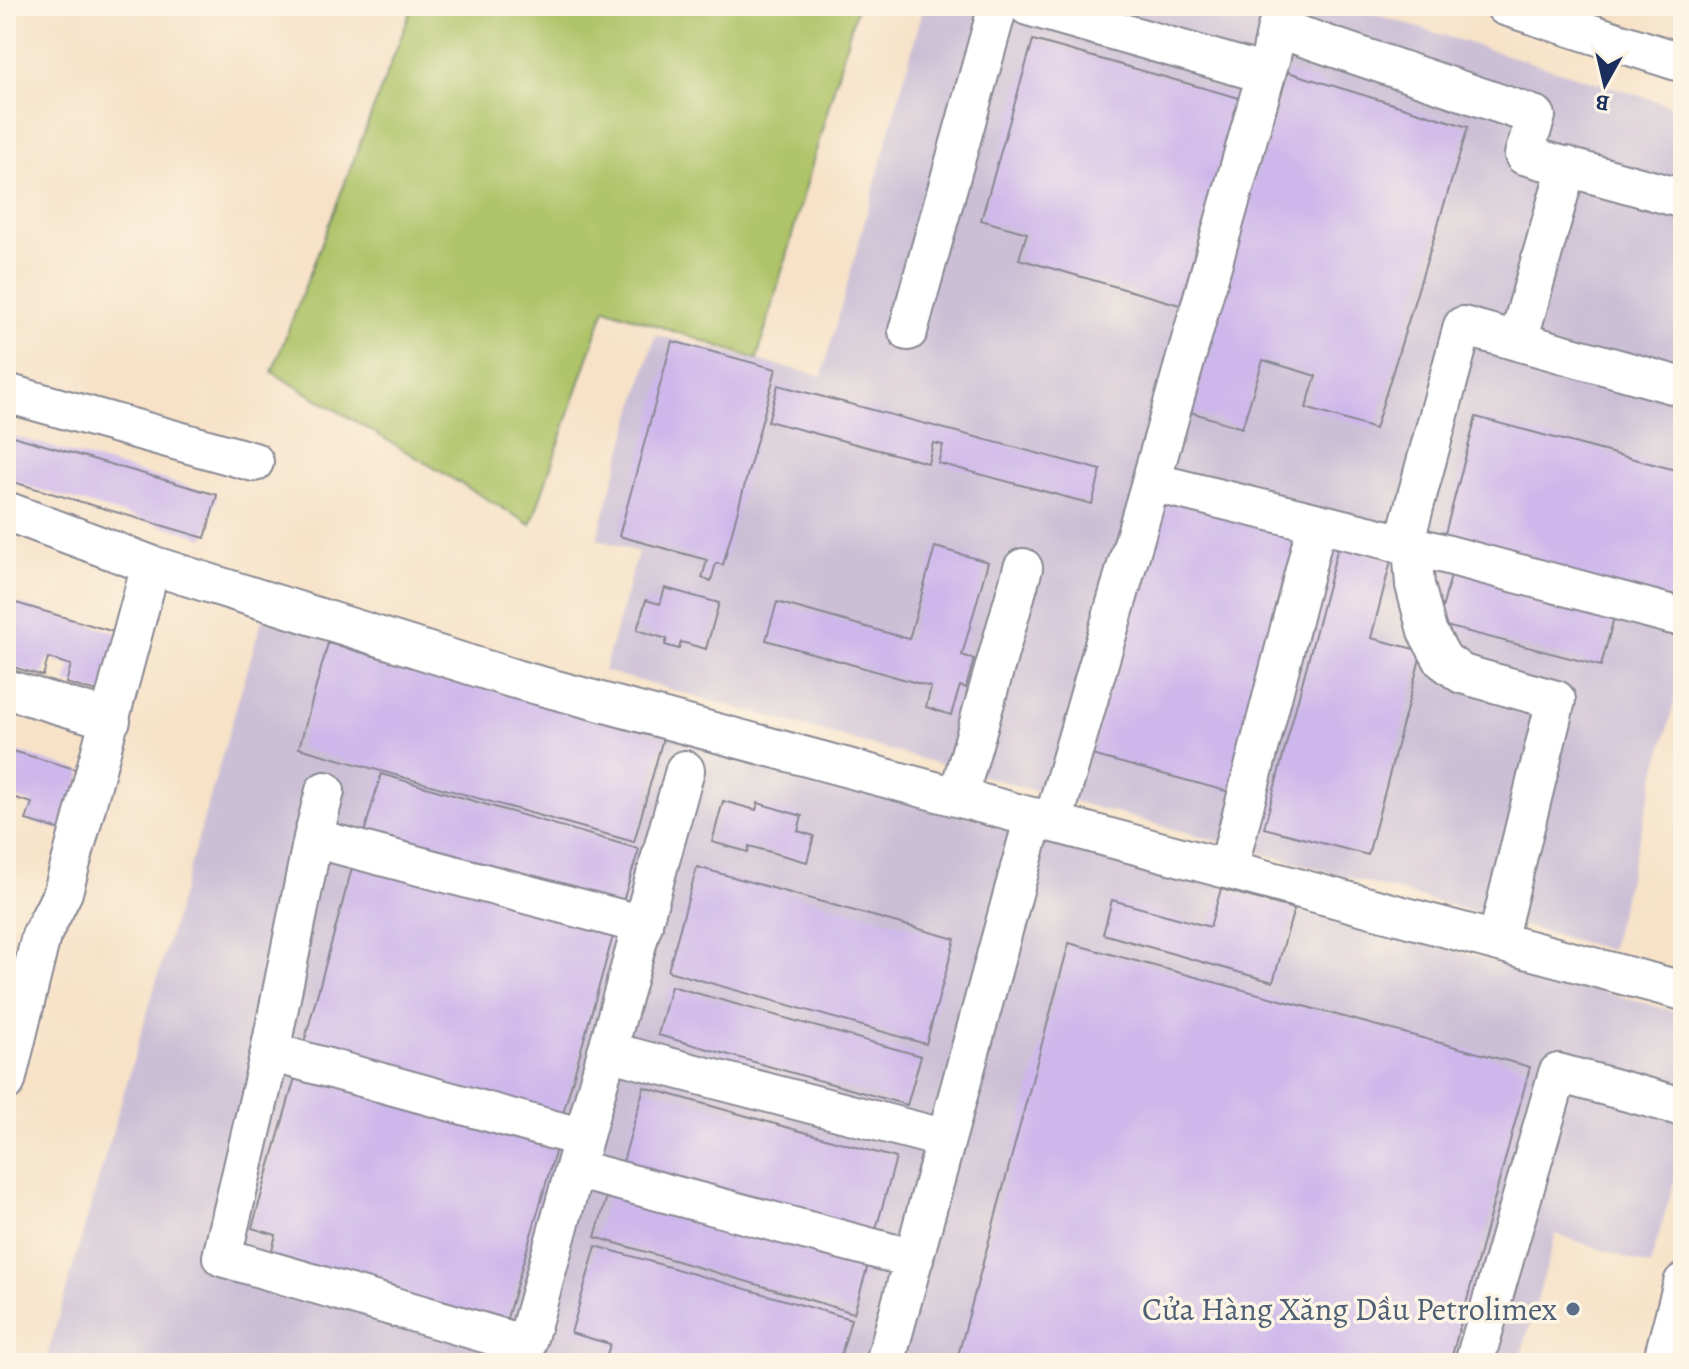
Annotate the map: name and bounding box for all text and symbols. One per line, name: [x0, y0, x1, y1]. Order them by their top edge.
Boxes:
north arrow: [1565, 44, 1645, 124]
text: B: [1593, 87, 1611, 119]
place label: Cửa Hàng Xăng Dầu Petrolimex: [1142, 1287, 1557, 1331]
marker: Cửa Hàng Xăng Dầu Petrolimex: [1564, 1300, 1582, 1318]

